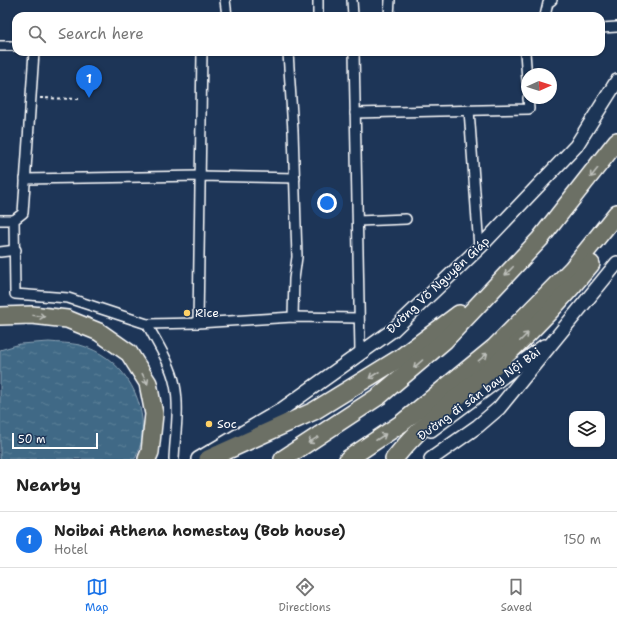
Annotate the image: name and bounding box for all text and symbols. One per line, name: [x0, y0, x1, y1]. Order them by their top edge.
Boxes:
search box: [12, 12, 605, 56]
icon: search: [26, 23, 48, 45]
text: Search here: [58, 24, 144, 44]
pin: 1: [76, 65, 102, 98]
north arrow: [521, 68, 557, 104]
one-way arrow: [589, 167, 598, 178]
your location: [317, 193, 337, 213]
street label: Đường Võ Nguyên Giáp: [383, 233, 493, 337]
one-way arrow: [504, 266, 514, 276]
place label: Rice: [195, 305, 219, 321]
marker: Rice: [182, 308, 192, 318]
one-way arrow: [32, 312, 45, 320]
one-way arrow: [520, 332, 529, 342]
street label: Đường đi sân bay Nội Bài: [414, 344, 544, 444]
one-way arrow: [478, 353, 488, 362]
one-way arrow: [413, 359, 423, 368]
one-way arrow: [368, 371, 380, 379]
one-way arrow: [142, 373, 149, 385]
map controls: [569, 411, 605, 447]
button: layers: [569, 411, 605, 447]
place label: Soc: [217, 416, 237, 432]
marker: Soc: [204, 419, 214, 429]
scale bar: [12, 431, 98, 450]
text: 50 m: [18, 432, 46, 447]
one-way arrow: [375, 433, 387, 441]
one-way arrow: [308, 436, 319, 444]
text: Nearby: [16, 474, 81, 496]
text: Noibai Athena homestay (Bob house): [54, 521, 346, 541]
text: 1: [26, 531, 32, 548]
text: 150 m: [563, 531, 601, 548]
text: Hotel: [54, 541, 88, 558]
tab: Map: [85, 576, 109, 615]
tab: Directions: [278, 576, 331, 615]
tab: Saved: [501, 576, 532, 615]

